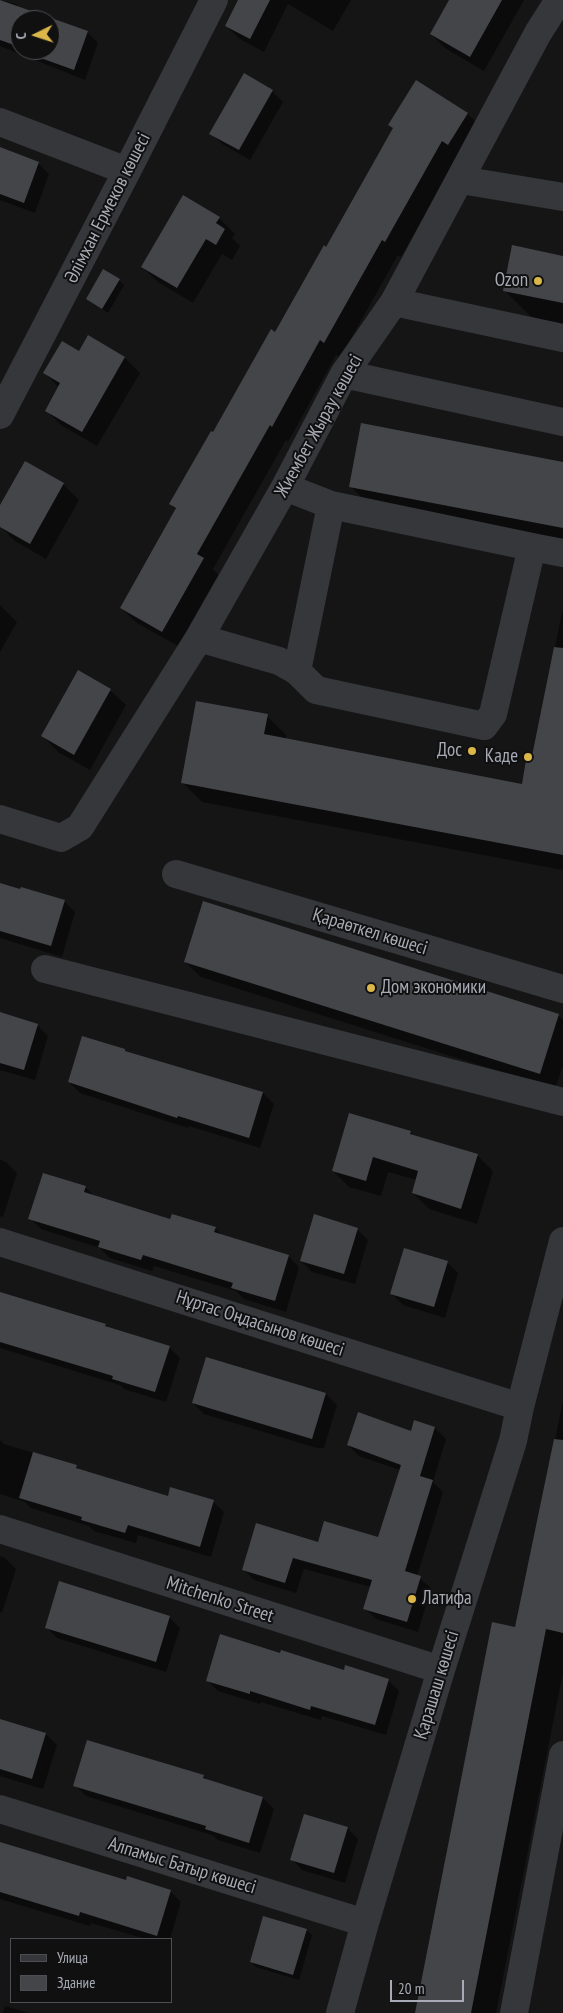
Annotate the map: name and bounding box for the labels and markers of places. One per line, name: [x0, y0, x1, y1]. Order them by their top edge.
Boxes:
place label: Ozon: [495, 270, 528, 292]
marker: Ozon: [532, 275, 544, 287]
place label: Дос: [437, 740, 462, 762]
marker: Дос: [466, 745, 478, 757]
place label: Каде: [485, 746, 518, 768]
marker: Каде: [522, 751, 534, 763]
place label: Дом экономики: [381, 977, 486, 999]
marker: Дом экономики: [365, 982, 377, 994]
place label: Латифа: [422, 1588, 472, 1610]
marker: Латифа: [406, 1593, 418, 1605]

